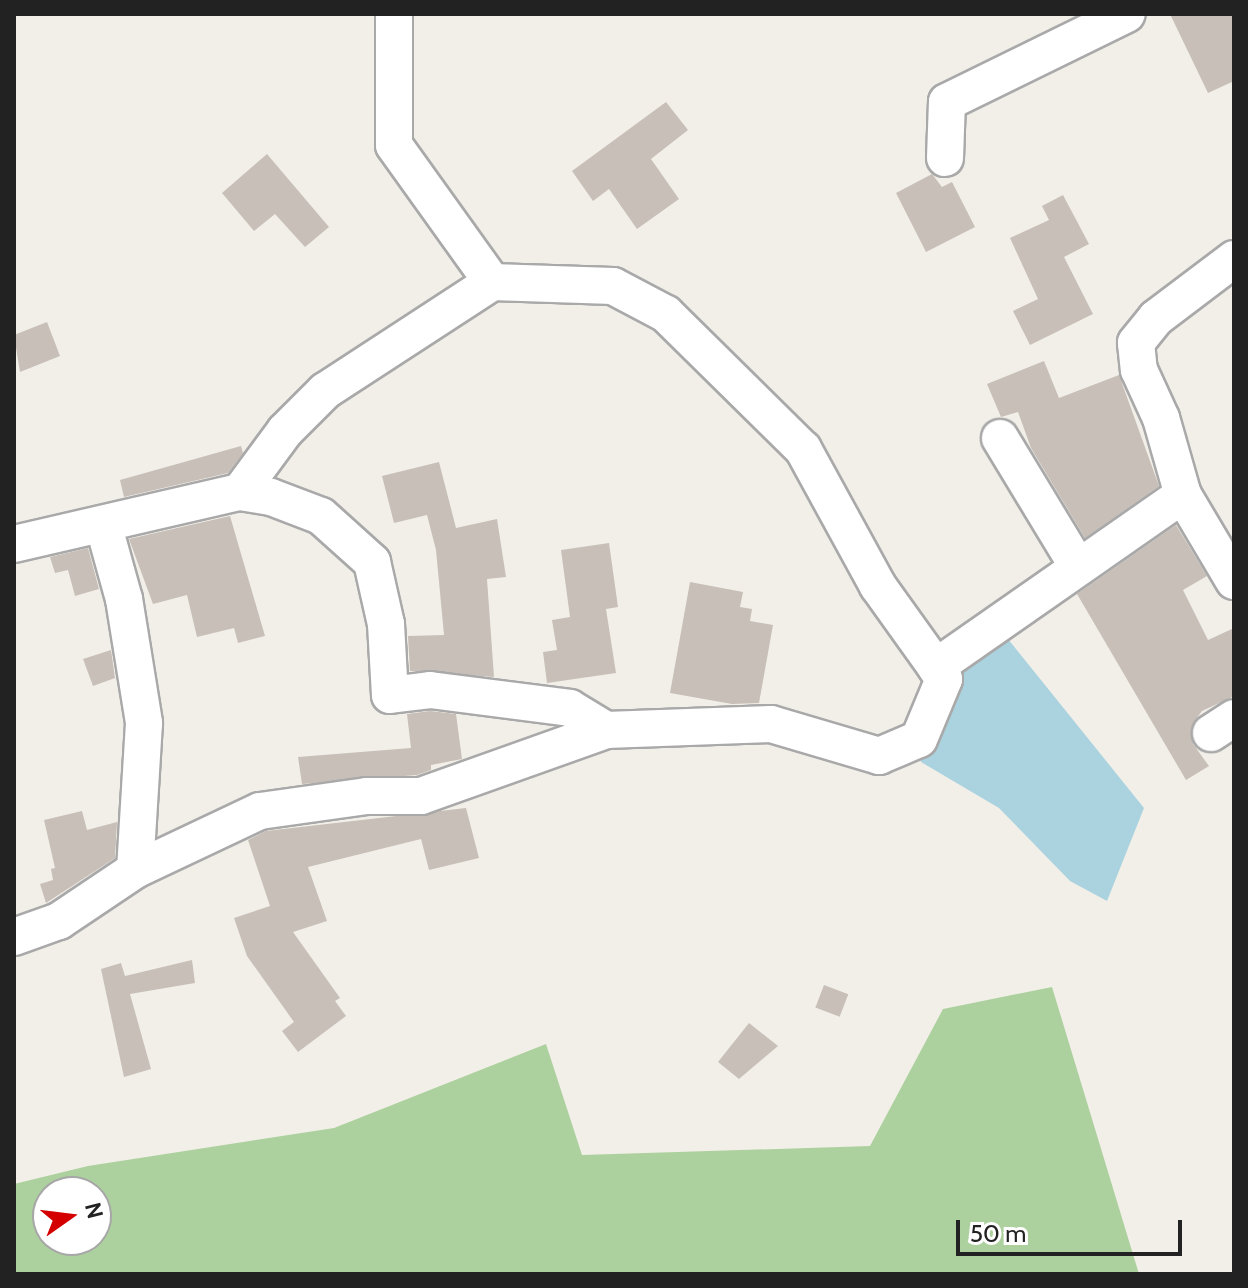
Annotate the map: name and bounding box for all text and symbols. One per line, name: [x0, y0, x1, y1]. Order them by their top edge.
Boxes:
north arrow: [32, 1176, 112, 1256]
text: N: [79, 1200, 109, 1221]
scale bar: [960, 1204, 1186, 1254]
text: 50 m: [970, 1219, 1026, 1248]

